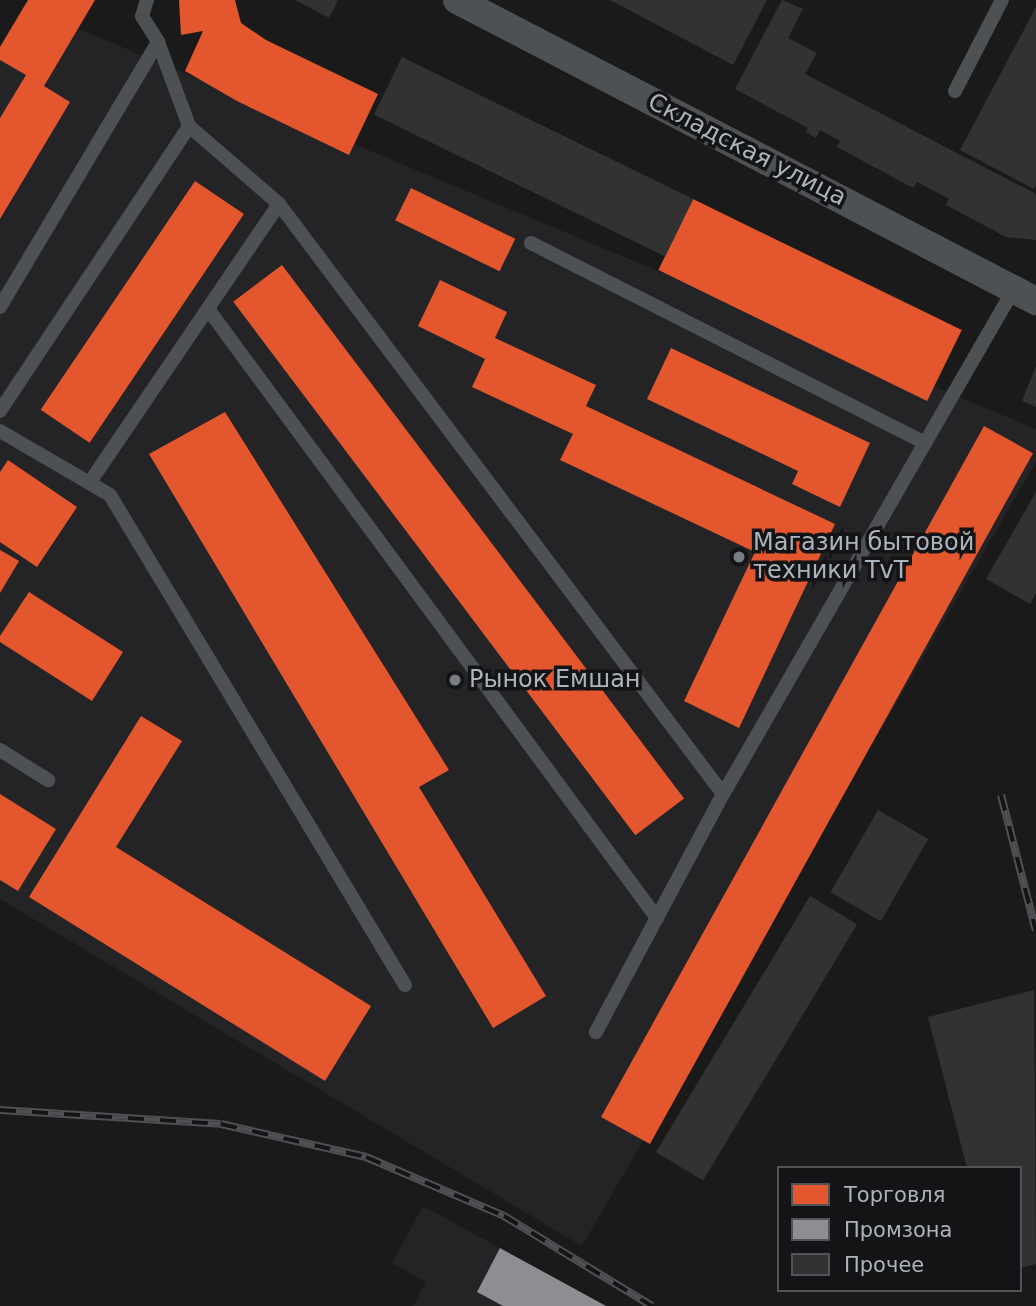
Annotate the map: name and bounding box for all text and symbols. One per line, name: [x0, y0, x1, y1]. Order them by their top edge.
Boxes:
street label: Складская улица: [643, 88, 851, 212]
place label: Магазин бытовой техники TvT: [753, 529, 974, 585]
marker: Магазин бытовой техники TvT: [731, 549, 747, 565]
place label: Рынок Емшан: [469, 666, 641, 694]
marker: Рынок Емшан: [447, 672, 463, 688]
legend: [777, 1166, 1022, 1292]
text: Торговля: [844, 1183, 945, 1207]
text: Промзона: [844, 1218, 952, 1242]
text: Прочее: [844, 1253, 924, 1277]

